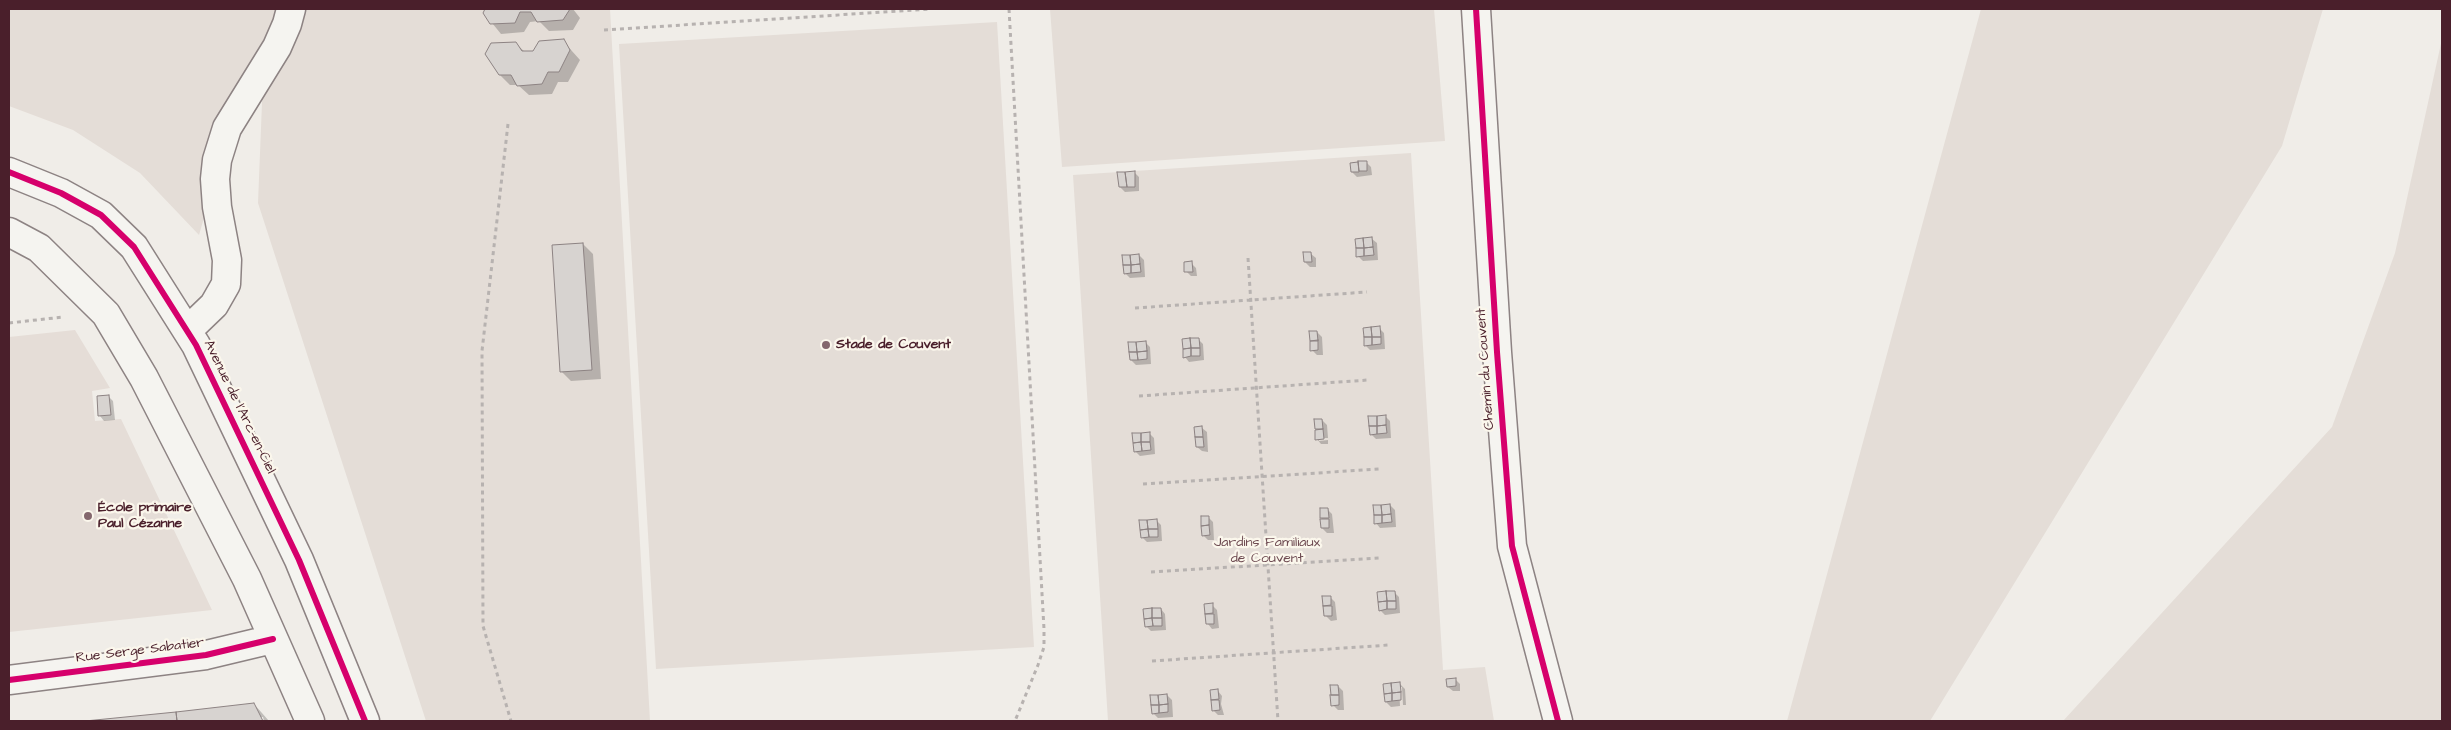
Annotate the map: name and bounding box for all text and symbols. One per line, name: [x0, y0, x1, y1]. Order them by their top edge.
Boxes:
street label: Chemin du Couvent: [1473, 307, 1499, 431]
street label: Avenue de l'Arc-en-Ciel: [199, 337, 279, 477]
place label: Stade de Couvent: [836, 337, 951, 353]
marker: Stade de Couvent: [820, 339, 832, 351]
place label: École primaire Paul Cézanne: [98, 500, 191, 532]
marker: École primaire Paul Cézanne: [82, 510, 94, 522]
park label: Jardins Familiaux de Couvent: [1214, 535, 1320, 568]
street label: Rue Serge Sabatier: [75, 635, 205, 667]

